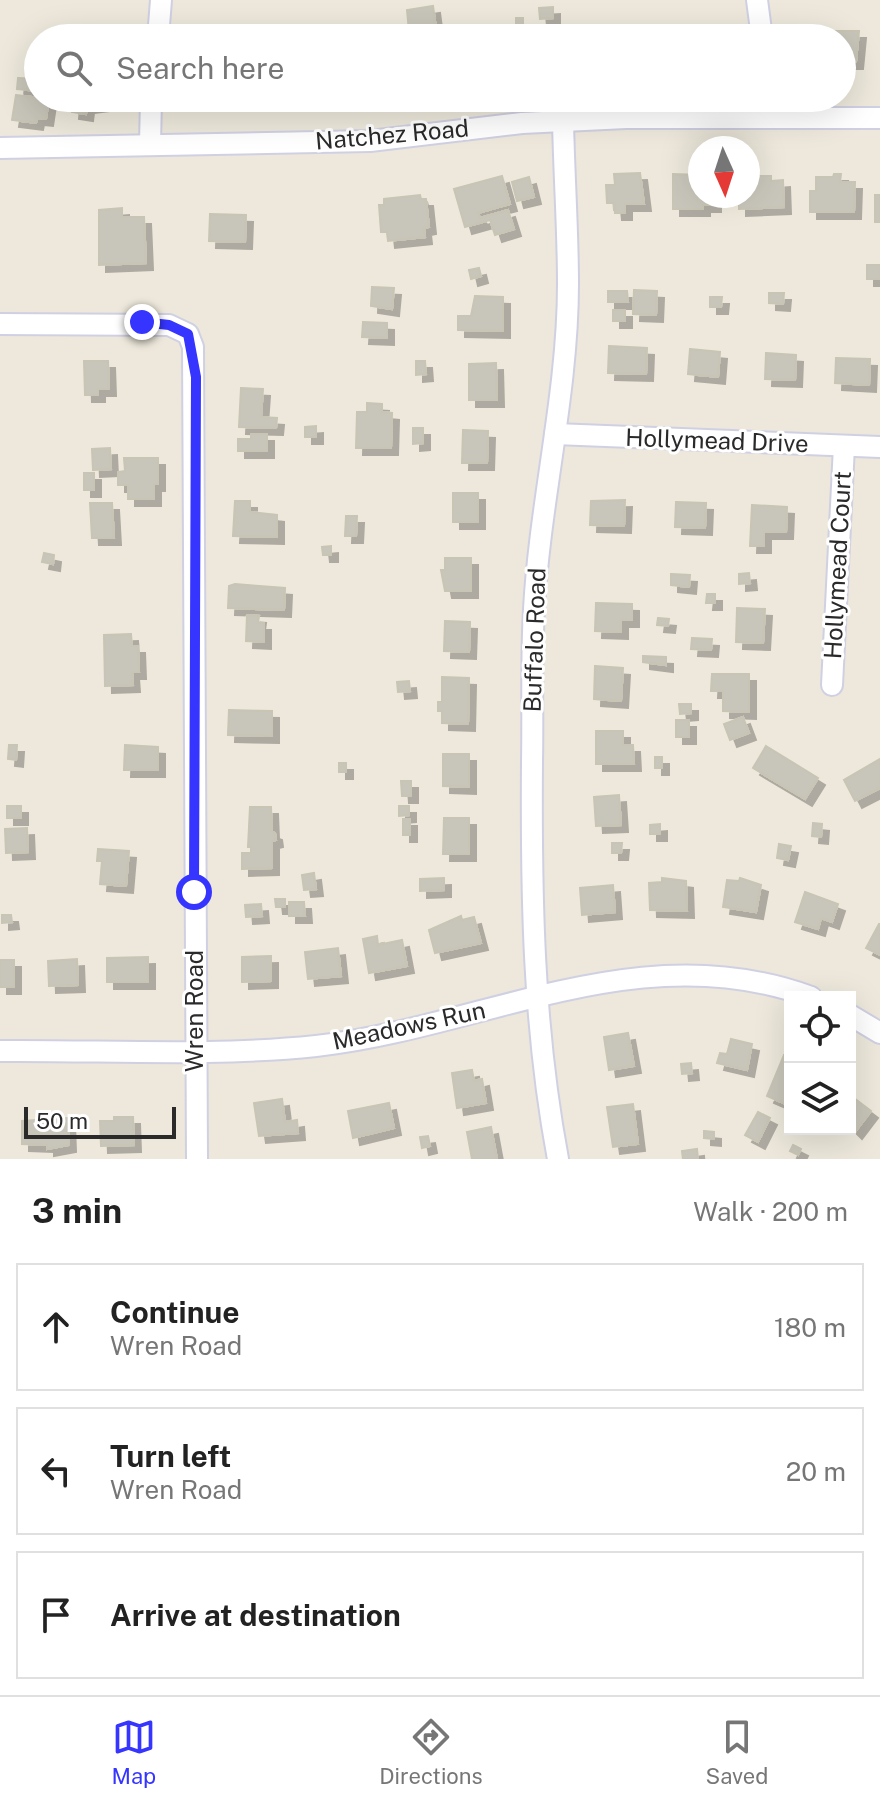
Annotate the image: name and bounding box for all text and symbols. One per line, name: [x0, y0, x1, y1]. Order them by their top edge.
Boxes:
search box: [24, 24, 856, 112]
icon: search: [52, 46, 96, 90]
text: Search here: [116, 50, 284, 86]
street label: Natchez Road: [314, 113, 470, 155]
north arrow: [688, 136, 760, 208]
route end: [124, 304, 160, 340]
street label: Hollymead Drive: [625, 423, 809, 457]
street label: Hollymead Court: [818, 470, 856, 660]
street label: Buffalo Road: [517, 567, 551, 713]
route start: [176, 874, 212, 910]
street label: Wren Road: [180, 950, 208, 1072]
map controls: [784, 991, 856, 1135]
button: locate: [784, 991, 856, 1063]
street label: Meadows Run: [330, 995, 488, 1055]
button: layers: [784, 1063, 856, 1135]
scale bar: [24, 1103, 176, 1139]
text: 50 m: [36, 1108, 88, 1134]
text: 3 min: [32, 1191, 122, 1231]
text: Walk · 200 m: [693, 1196, 848, 1227]
text: Continue: [110, 1294, 240, 1330]
icon: ahead: [34, 1305, 78, 1349]
text: 180 m: [774, 1312, 846, 1343]
text: Wren Road: [110, 1330, 242, 1361]
text: Turn left: [110, 1438, 231, 1474]
icon: left: [34, 1449, 78, 1493]
text: 20 m: [786, 1456, 846, 1487]
text: Wren Road: [110, 1474, 242, 1505]
icon: arrive: [34, 1593, 78, 1637]
text: Arrive at destination: [110, 1597, 401, 1633]
tab: Map: [112, 1715, 156, 1789]
tab: Directions: [379, 1715, 483, 1789]
tab: Saved: [706, 1715, 768, 1789]

